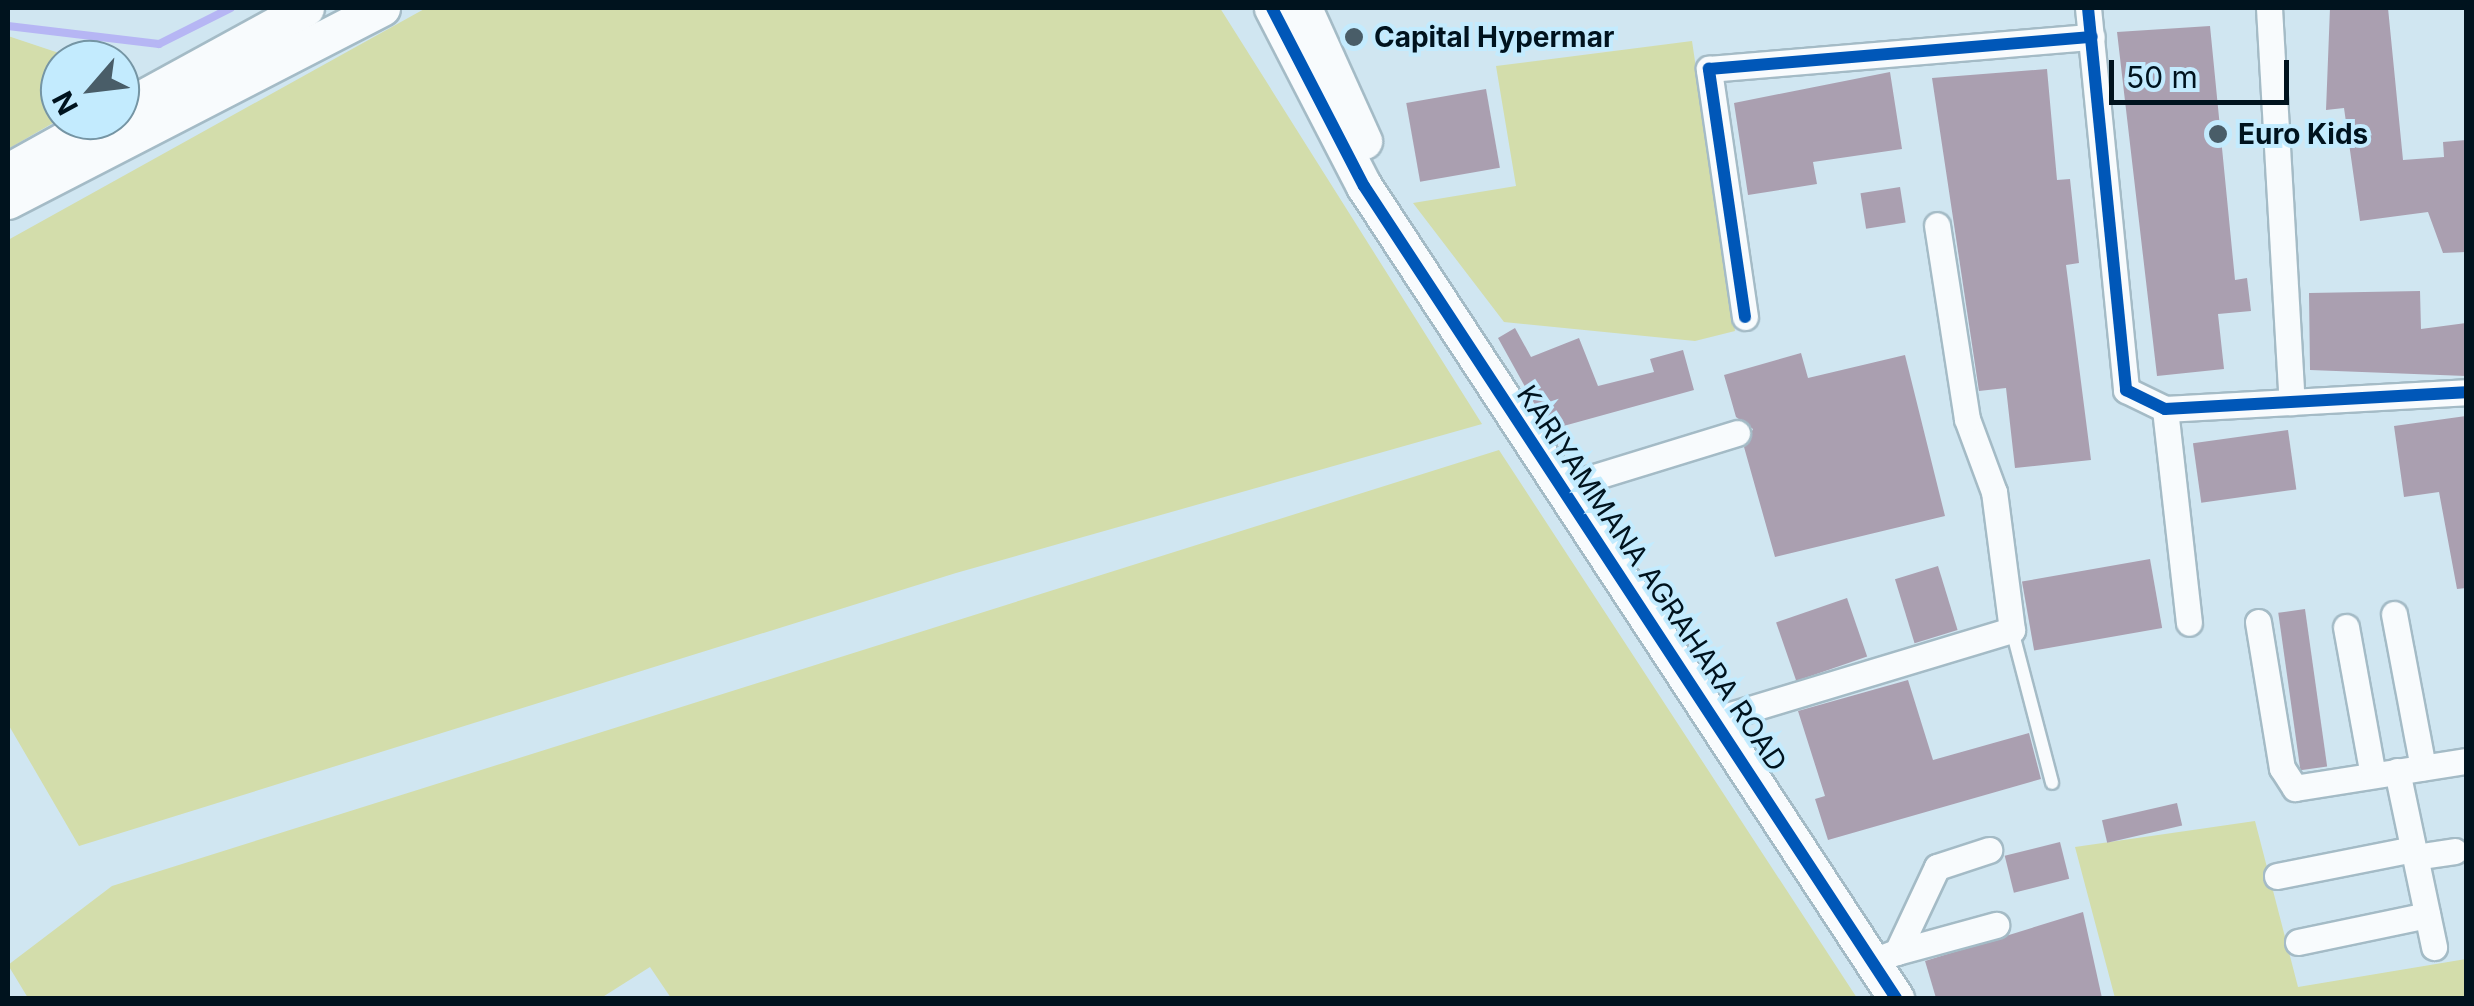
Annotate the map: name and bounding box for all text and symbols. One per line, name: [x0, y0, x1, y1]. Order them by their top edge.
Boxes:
place label: Capital Hypermar: [1374, 20, 1614, 54]
marker: Capital Hypermar: [1343, 26, 1365, 48]
north arrow: [40, 40, 140, 140]
scale bar: [2114, 40, 2294, 102]
text: 50 m: [2126, 59, 2198, 95]
text: N: [45, 86, 85, 121]
place label: Euro Kids: [2238, 117, 2368, 151]
marker: Euro Kids: [2207, 123, 2229, 145]
street label: KARIYAMMANA AGRAHARA ROAD: [1510, 379, 1794, 777]

